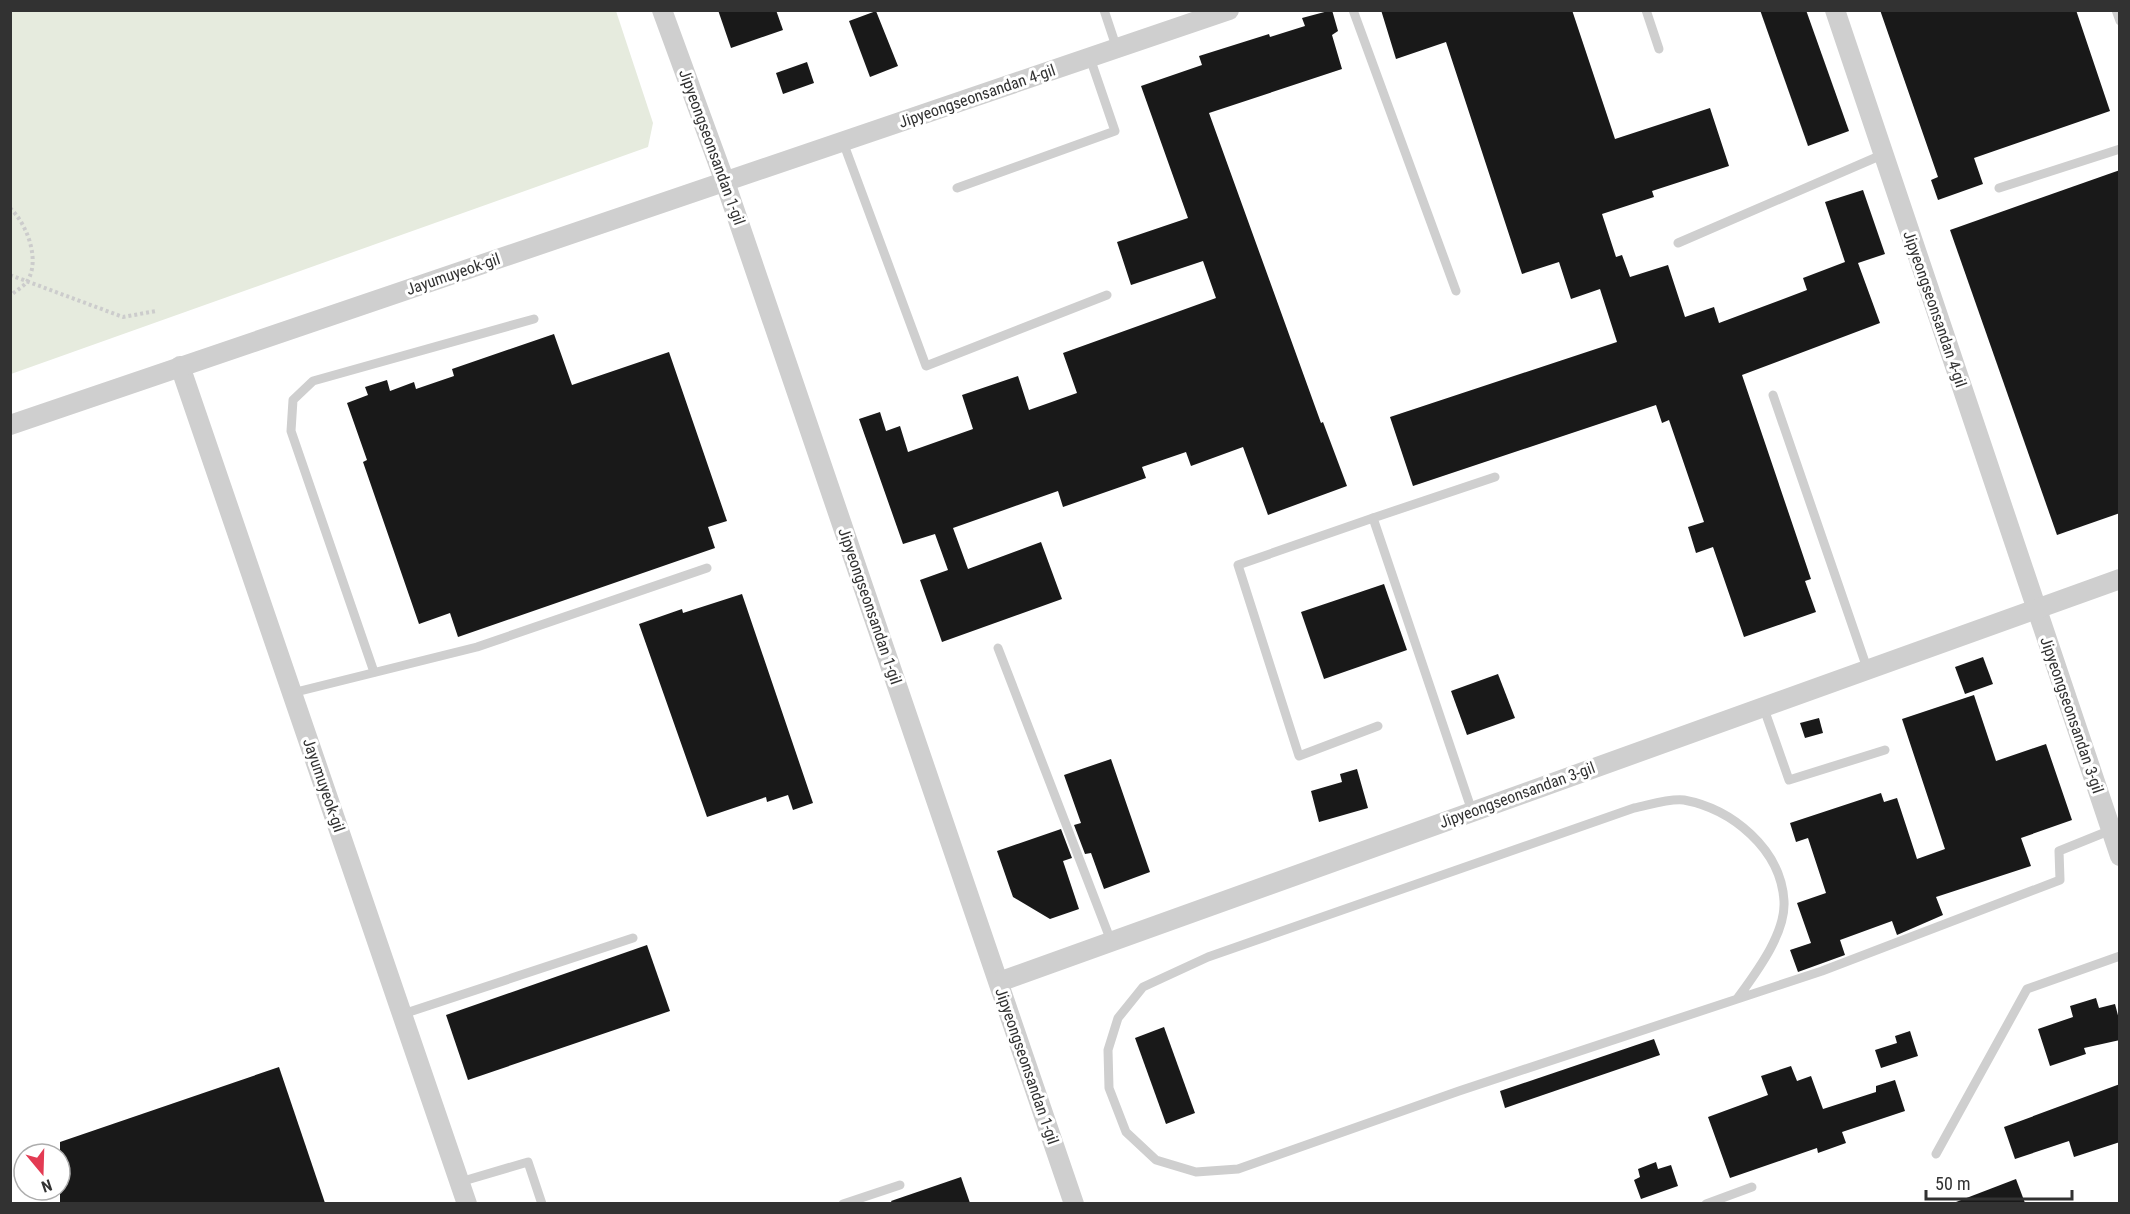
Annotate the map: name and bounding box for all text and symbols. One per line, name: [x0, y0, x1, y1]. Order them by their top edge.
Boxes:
street label: Jipyeongseonsandan 4-gil: [896, 60, 1058, 132]
street label: Jipyeongseonsandan 1-gil: [675, 67, 749, 227]
street label: Jipyeongseonsandan 4-gil: [1899, 228, 1971, 390]
street label: Jayumuyeok-gil: [404, 249, 502, 299]
street label: Jipyeongseonsandan 1-gil: [834, 525, 906, 687]
street label: Jipyeongseonsandan 3-gil: [2036, 634, 2108, 796]
street label: Jayumuyeok-gil: [299, 736, 349, 834]
street label: Jipyeongseonsandan 3-gil: [1437, 758, 1597, 832]
street label: Jipyeongseonsandan 1-gil: [991, 985, 1063, 1147]
north arrow: [12, 1142, 72, 1202]
scale bar: [1926, 1163, 2072, 1201]
text: 50 m: [1935, 1173, 1970, 1194]
text: N: [39, 1175, 54, 1196]

